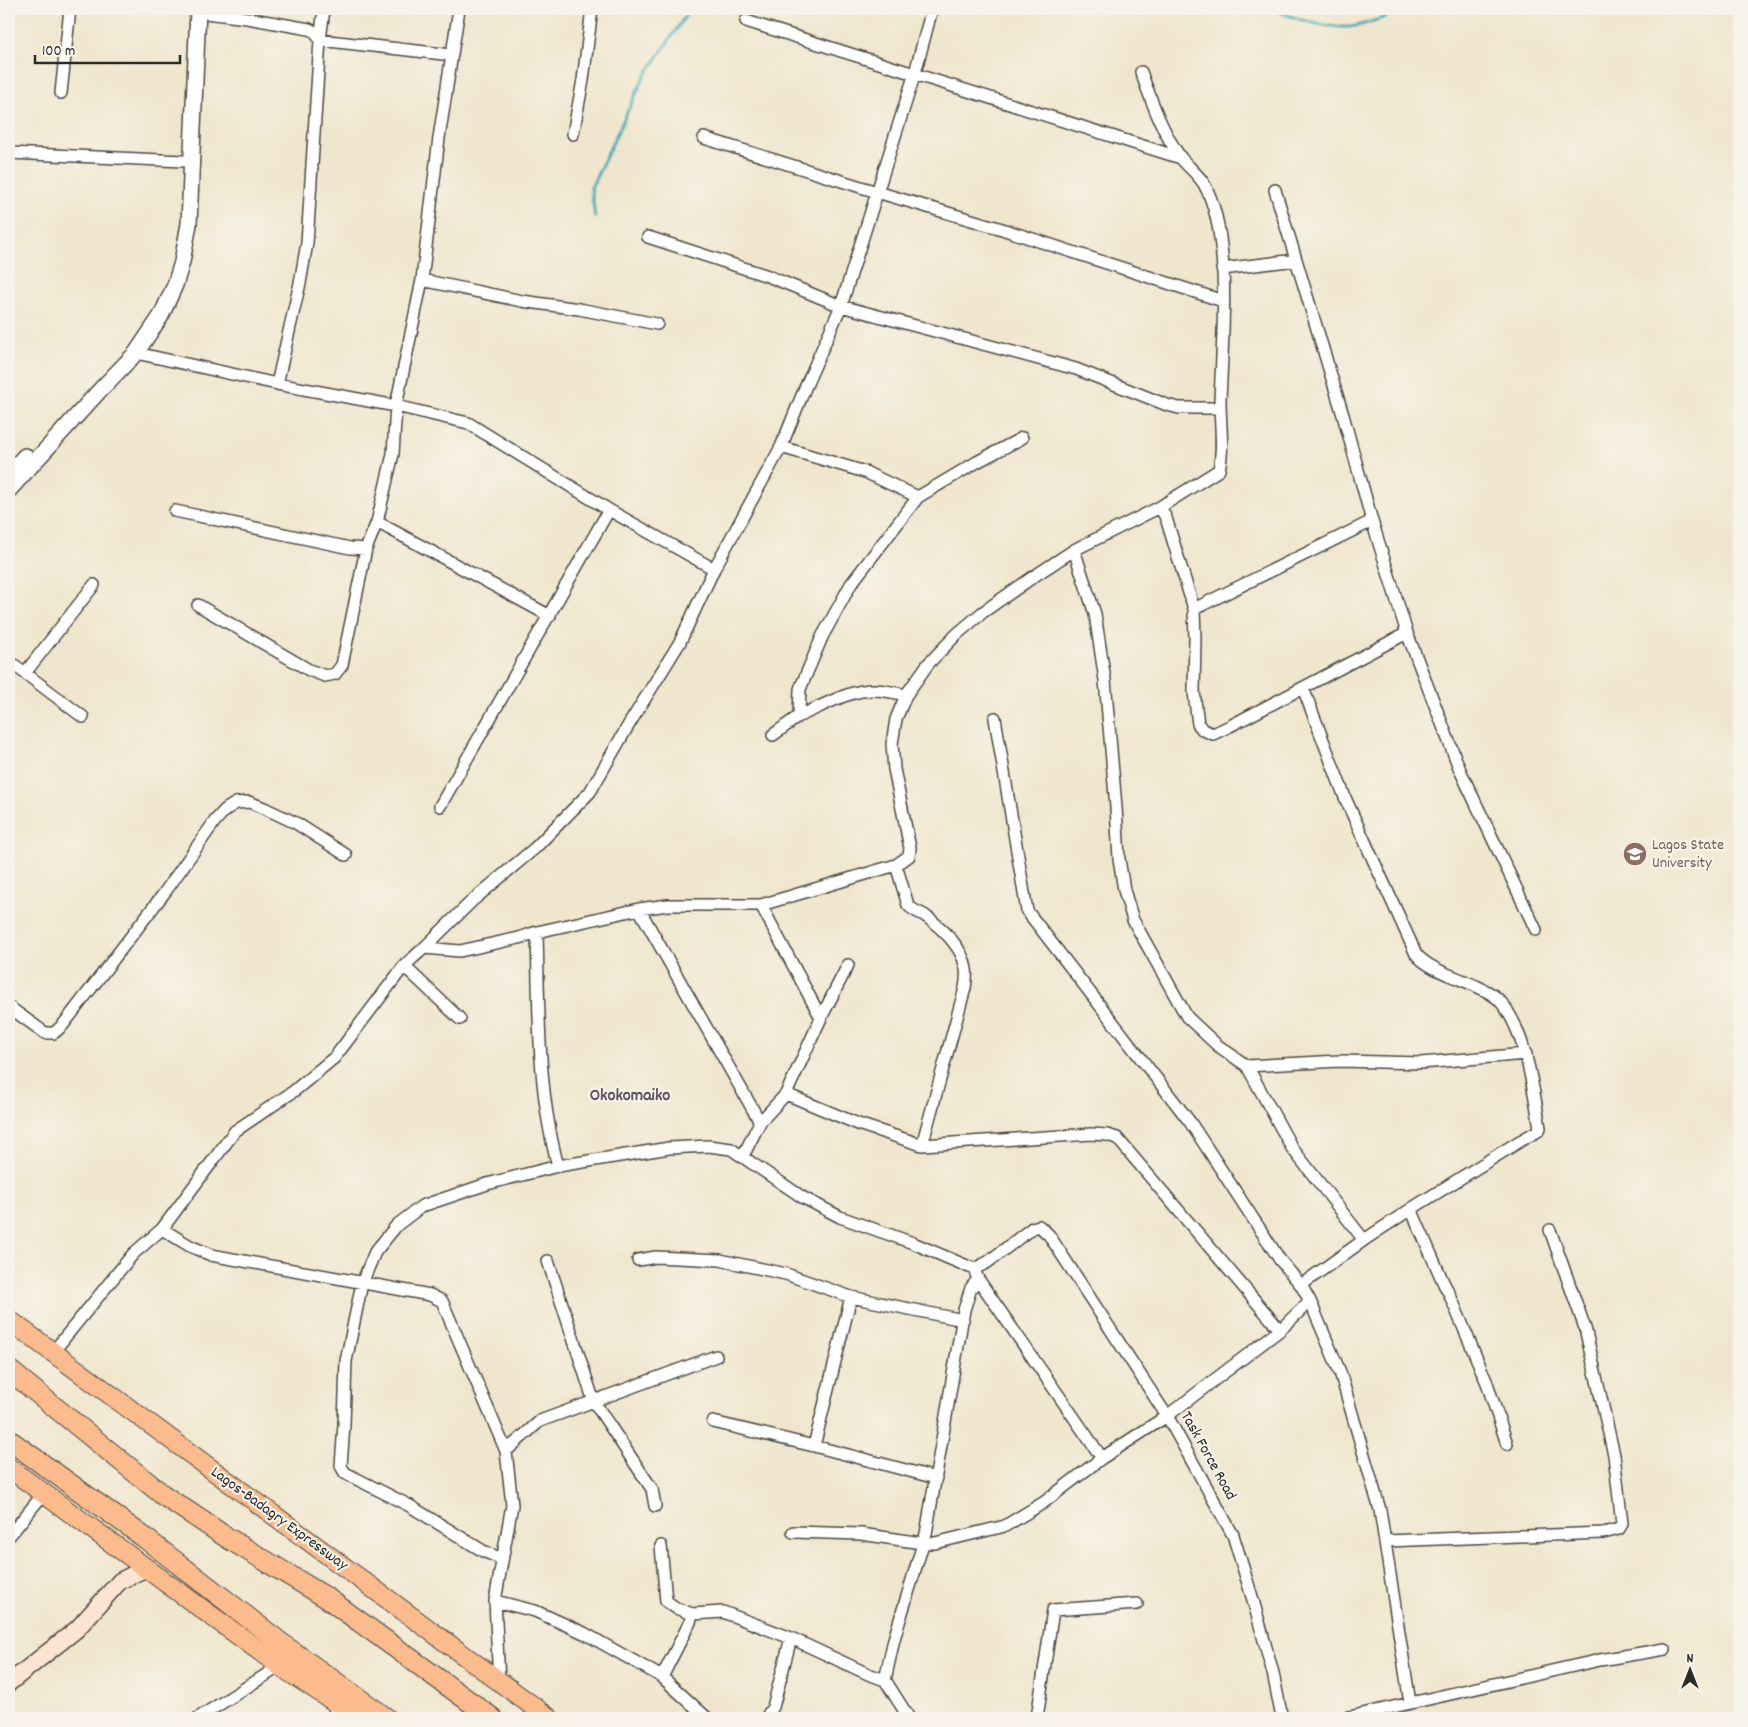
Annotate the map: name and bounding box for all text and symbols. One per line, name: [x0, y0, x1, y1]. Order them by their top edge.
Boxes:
scale bar: [35, 32, 180, 64]
text: 100 m: [42, 41, 75, 63]
place label: Lagos State University: [1652, 834, 1724, 875]
school or university icon: Lagos State University: [1622, 841, 1648, 867]
district label: Okokomaiko: [590, 1084, 670, 1109]
street label: Task Force Road: [1174, 1408, 1242, 1504]
street label: Lagos-Badagry Expressway: [206, 1461, 353, 1577]
north arrow: [1666, 1644, 1716, 1694]
text: N: [1687, 1649, 1694, 1669]

